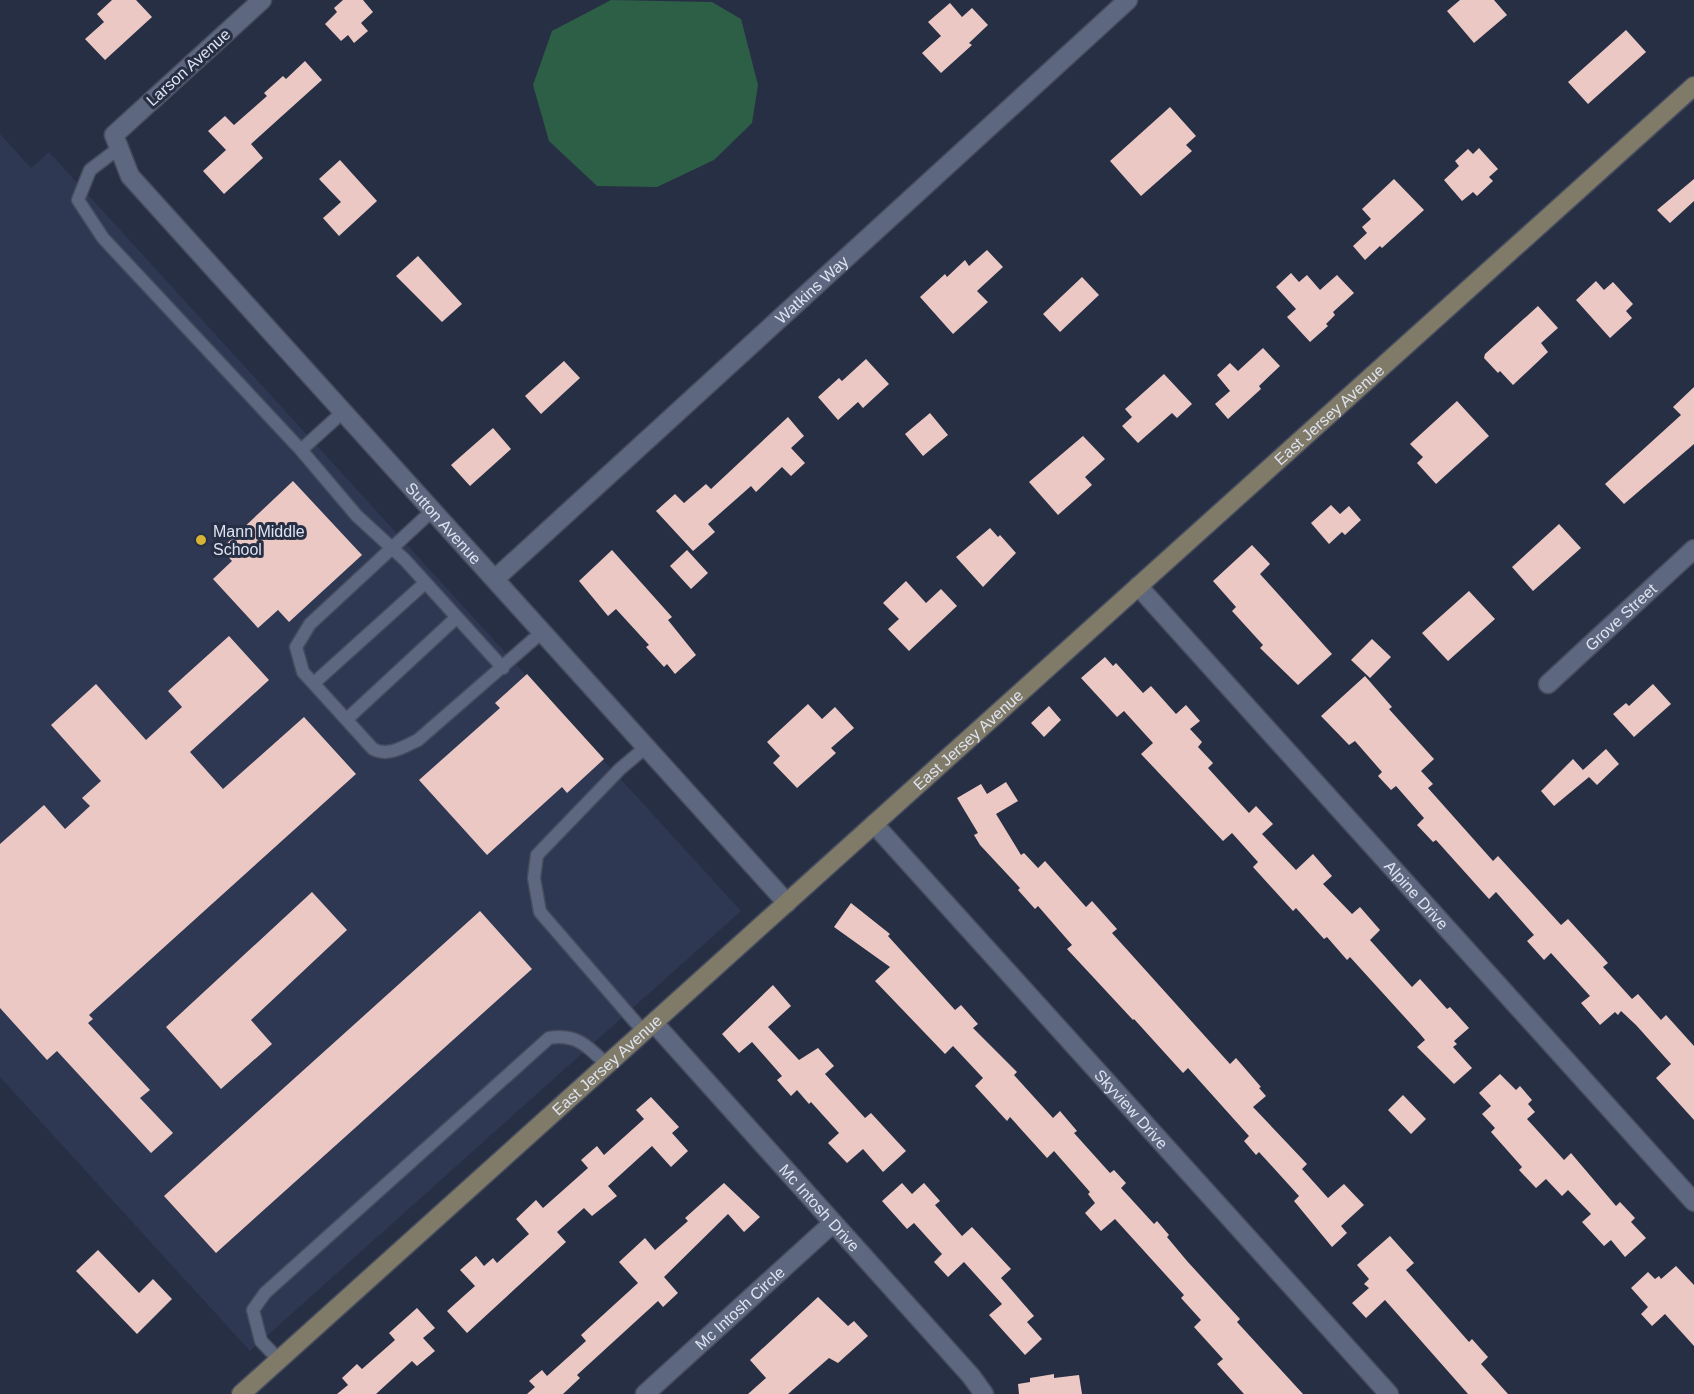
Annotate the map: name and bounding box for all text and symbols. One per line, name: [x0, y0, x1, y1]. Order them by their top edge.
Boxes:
street label: Larson Avenue: [143, 25, 234, 109]
street label: Watkins Way: [772, 252, 852, 327]
street label: East Jersey Avenue: [1271, 361, 1388, 468]
street label: Sutton Avenue: [402, 479, 484, 568]
place label: Mann Middle School: [213, 523, 305, 558]
marker: Mann Middle School: [194, 533, 208, 547]
street label: Grove Street: [1582, 580, 1661, 654]
street label: East Jersey Avenue: [910, 686, 1026, 794]
street label: Alpine Drive: [1381, 857, 1452, 933]
street label: East Jersey Avenue: [549, 1012, 665, 1119]
street label: Skyview Drive: [1091, 1066, 1171, 1152]
street label: Mc Intosh Drive: [776, 1161, 863, 1255]
street label: Mc Intosh Circle: [692, 1263, 788, 1353]

